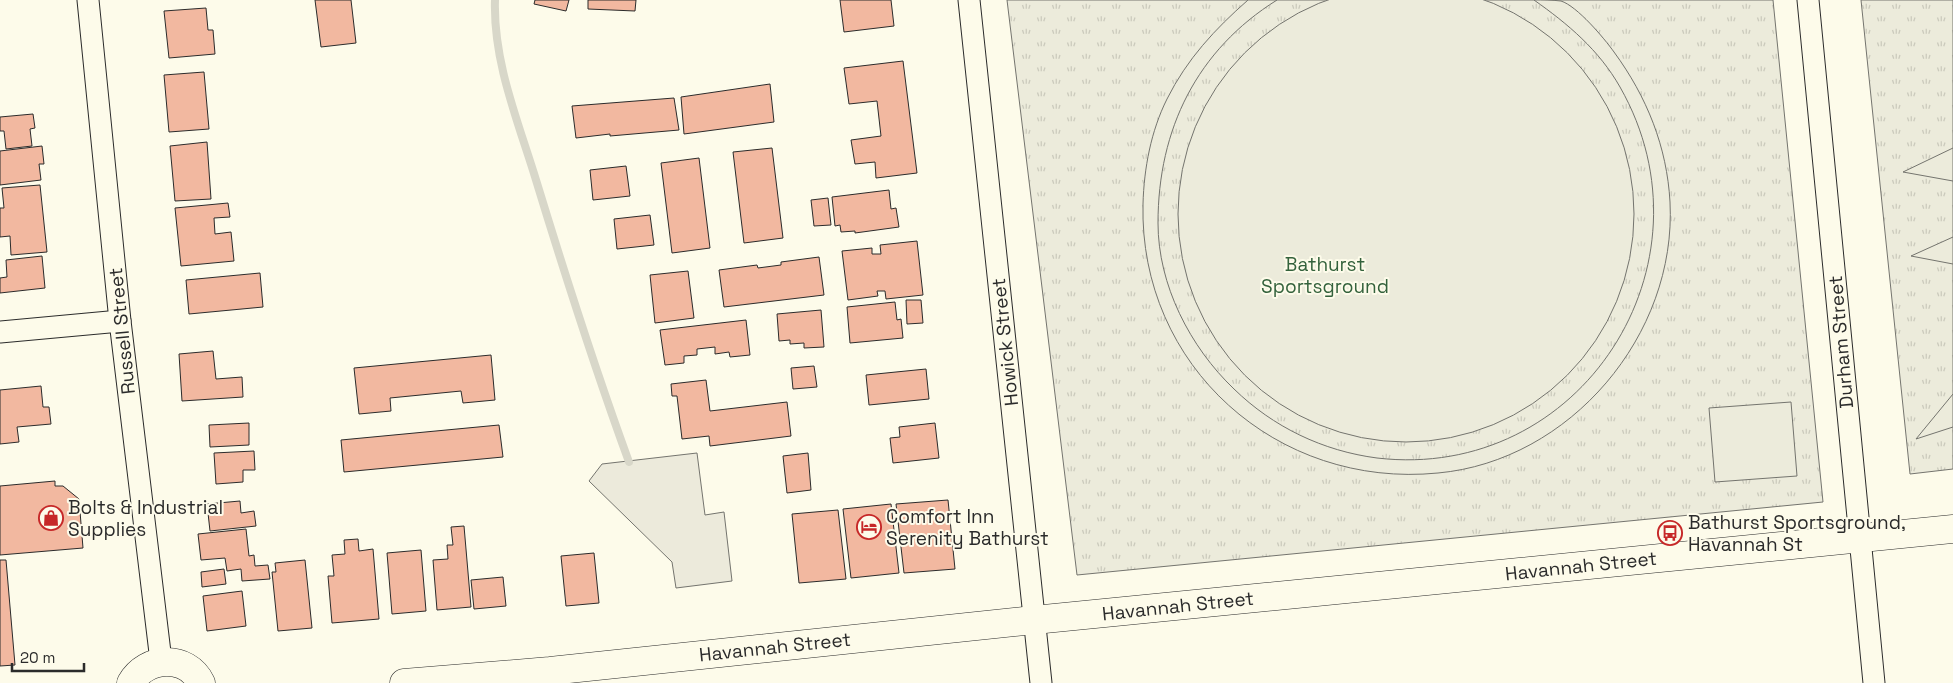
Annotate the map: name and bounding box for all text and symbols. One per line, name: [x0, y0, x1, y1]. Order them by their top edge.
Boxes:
park label: Bathurst Sportsground: [1261, 252, 1389, 299]
street label: Russell Street: [103, 266, 141, 396]
street label: Durham Street: [1823, 275, 1859, 409]
street label: Howick Street: [986, 277, 1024, 407]
place label: Bolts & Industrial Supplies: [68, 495, 223, 542]
place label: Comfort Inn Serenity Bathurst: [886, 504, 1049, 551]
shop icon: Bolts & Industrial Supplies: [38, 505, 64, 531]
place label: Bathurst Sportsground, Havannah St: [1688, 510, 1906, 557]
hotel icon: Comfort Inn Serenity Bathurst: [856, 514, 882, 540]
bus stop icon: Bathurst Sportsground, Havannah St: [1657, 520, 1683, 546]
street label: Havannah Street: [1504, 546, 1658, 586]
street label: Havannah Street: [1101, 586, 1255, 626]
street label: Havannah Street: [698, 627, 852, 667]
scale bar: [12, 640, 85, 672]
text: 20 m: [20, 648, 55, 667]

